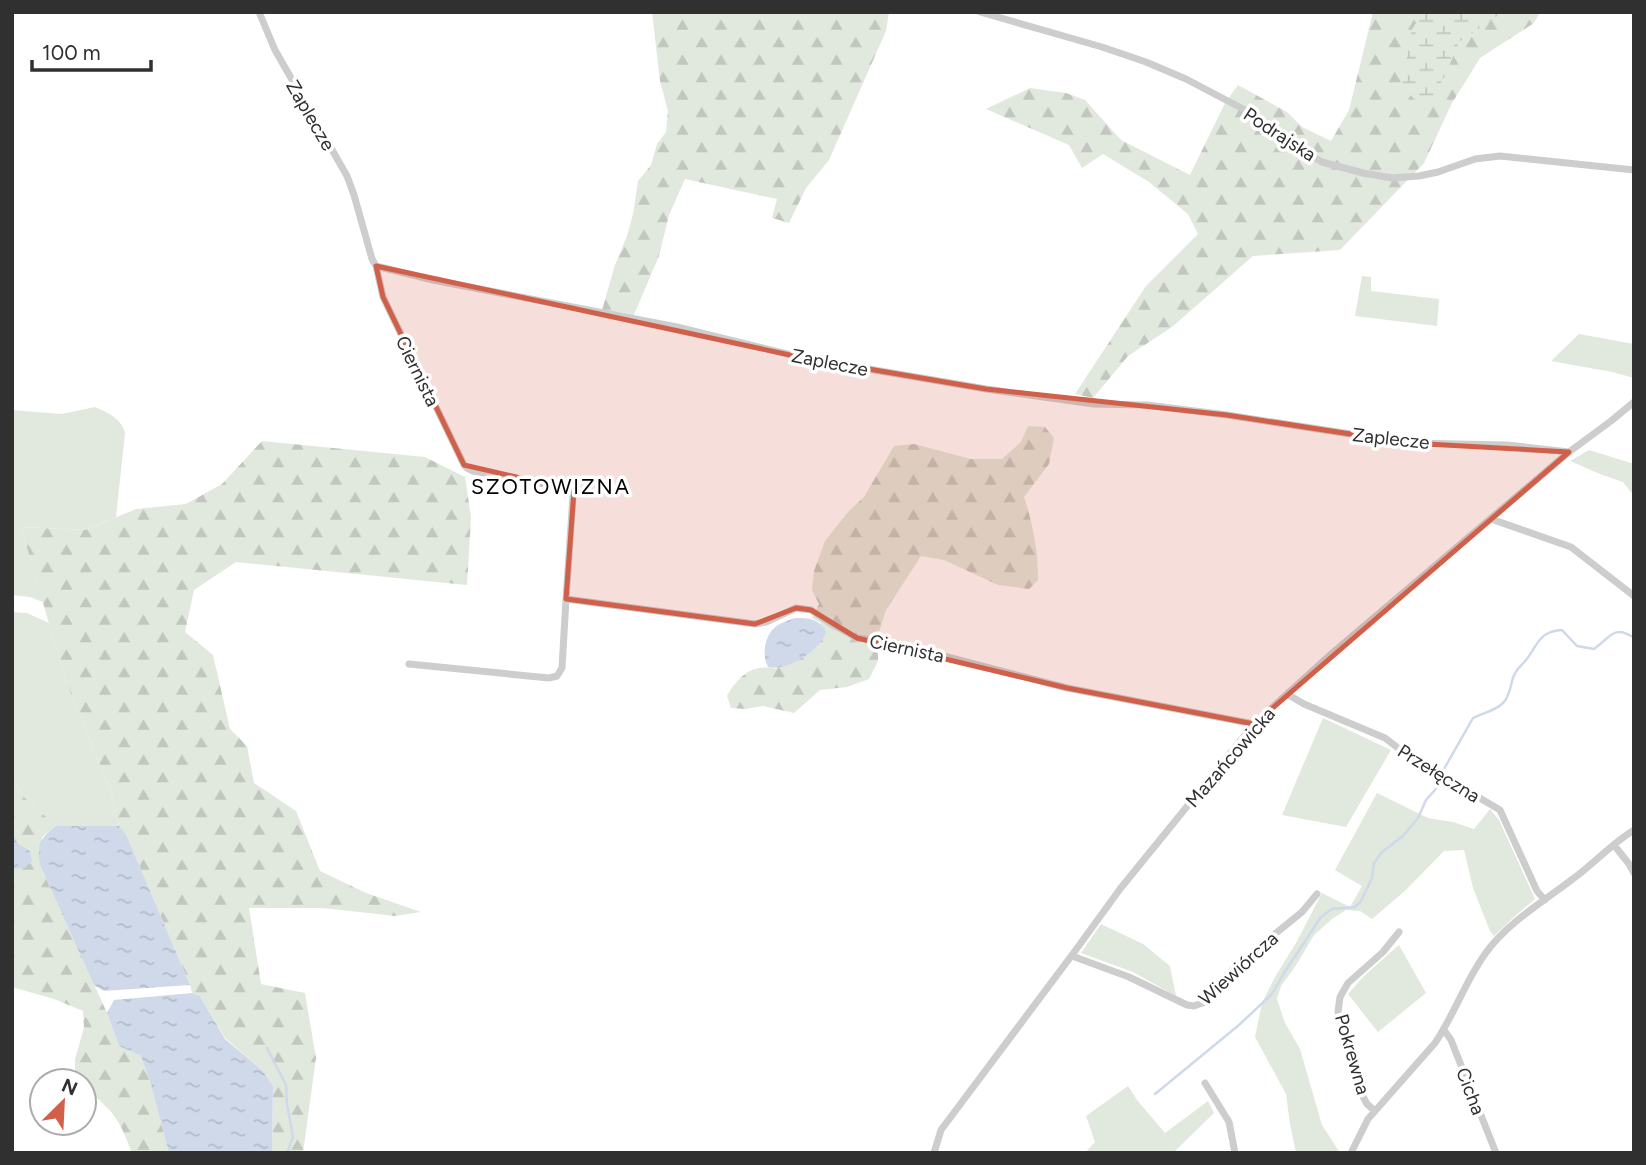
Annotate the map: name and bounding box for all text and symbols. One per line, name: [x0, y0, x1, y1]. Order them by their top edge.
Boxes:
scale bar: [32, 28, 150, 72]
text: 100 m: [42, 40, 101, 65]
street label: Zaplecze: [281, 76, 340, 155]
street label: Podrajska: [1239, 103, 1320, 166]
street label: Ciernista: [391, 332, 444, 410]
street label: Zaplecze: [790, 344, 870, 381]
street label: Zaplecze: [1351, 423, 1431, 454]
district label: SZOTOWIZNA: [471, 474, 631, 499]
street label: Ciernista: [868, 629, 946, 668]
street label: Mazańcowicka: [1181, 703, 1280, 812]
street label: Przełęczna: [1393, 739, 1484, 808]
street label: Wiewiórcza: [1194, 927, 1283, 1010]
street label: Pokrewna: [1330, 1011, 1375, 1097]
street label: Cicha: [1451, 1064, 1490, 1118]
north arrow: [28, 1067, 98, 1137]
text: N: [58, 1073, 81, 1100]

